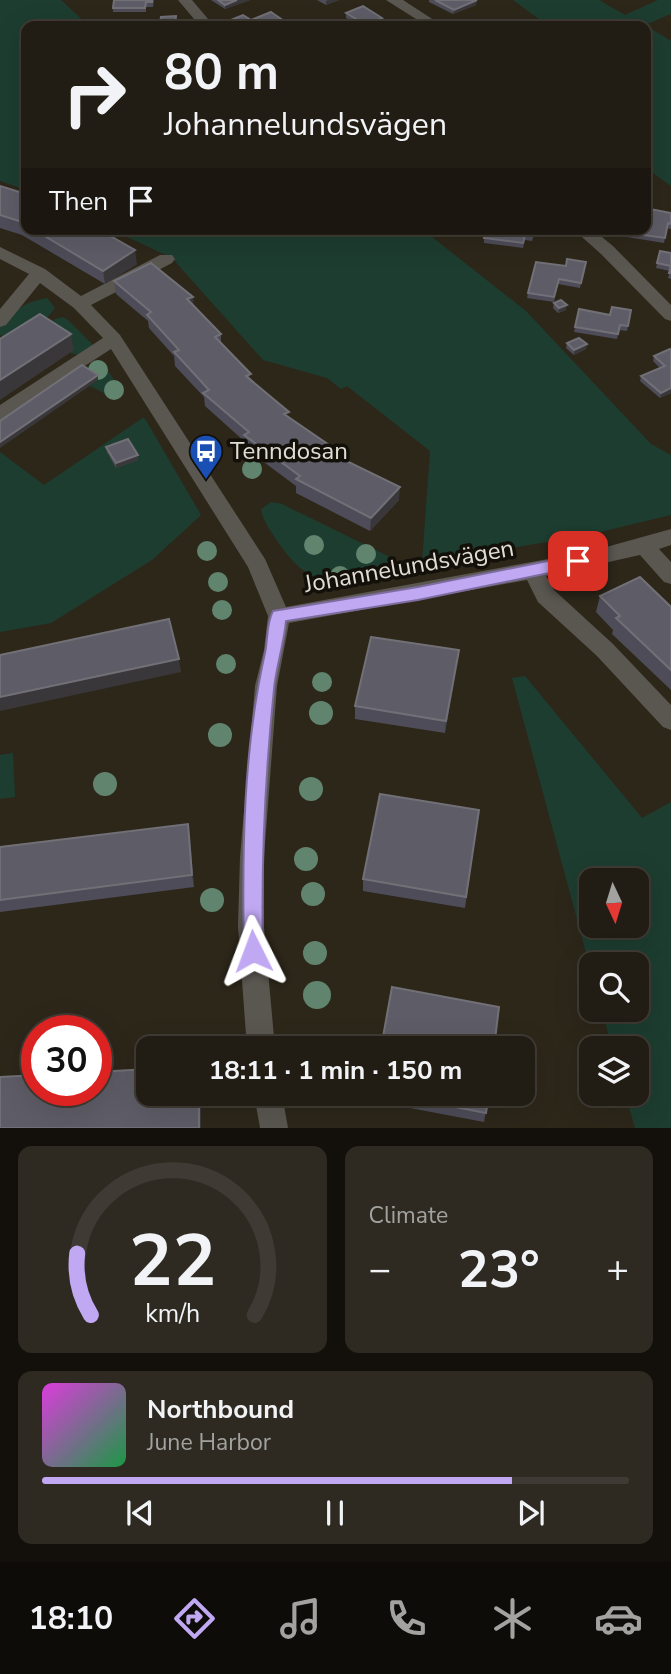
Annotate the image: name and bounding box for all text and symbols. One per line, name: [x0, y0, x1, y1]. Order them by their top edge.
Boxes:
text: 80 m: [164, 39, 279, 106]
icon: right: [49, 49, 140, 140]
text: Johannelundsvägen: [164, 103, 447, 146]
icon: arrive: [122, 182, 160, 220]
text: Then: [49, 184, 108, 219]
bus stop icon: Tenndosan: [187, 432, 225, 481]
place label: Tenndosan: [230, 435, 348, 467]
pin: [548, 531, 608, 591]
street label: Johannelundsvägen: [301, 532, 516, 600]
icon: arrive: [559, 542, 597, 580]
north arrow: [579, 868, 649, 938]
map controls: [579, 868, 649, 1106]
position arrow: [216, 914, 290, 988]
button: search: [579, 952, 649, 1022]
speed limit sign: 30: [21, 1015, 112, 1106]
button: layers: [579, 1036, 649, 1106]
text: 18:11 · 1 min · 150 m: [209, 1053, 462, 1088]
text: Climate: [369, 1200, 448, 1231]
text: 22: [129, 1212, 216, 1312]
text: 23°: [458, 1234, 540, 1305]
text: −: [369, 1244, 391, 1295]
text: +: [606, 1244, 629, 1295]
text: km/h: [145, 1297, 200, 1331]
text: Northbound: [147, 1392, 294, 1427]
text: June Harbor: [147, 1427, 271, 1458]
icon: previous: [121, 1494, 159, 1532]
icon: pause: [316, 1494, 354, 1532]
icon: next: [512, 1494, 550, 1532]
icon: directions: [170, 1594, 219, 1643]
icon: music: [276, 1594, 325, 1643]
icon: phone: [382, 1594, 431, 1643]
icon: climate: [488, 1594, 537, 1643]
icon: car: [594, 1594, 643, 1643]
text: 18:10: [28, 1597, 113, 1640]

